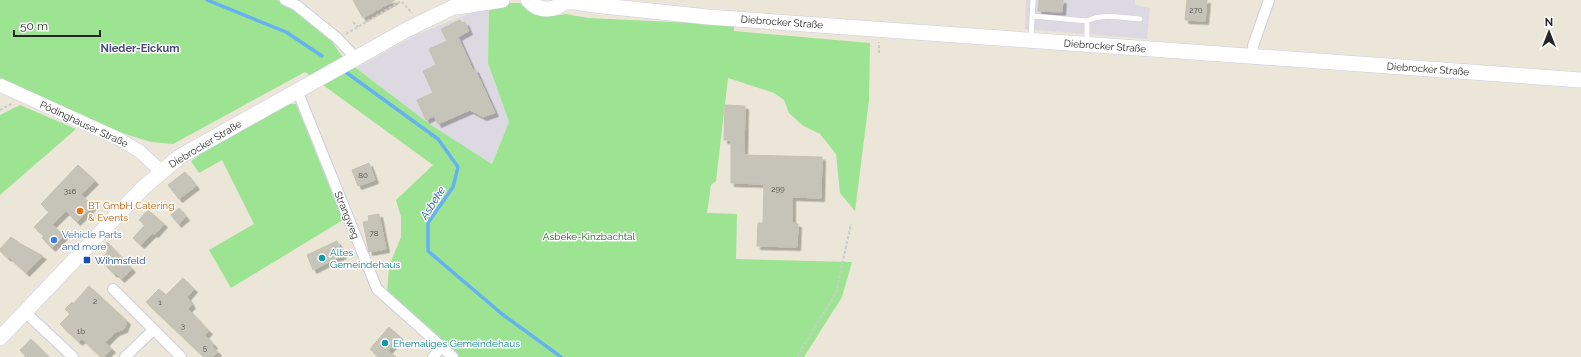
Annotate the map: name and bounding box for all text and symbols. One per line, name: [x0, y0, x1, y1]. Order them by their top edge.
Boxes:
house number: 270: [1189, 5, 1203, 15]
scale bar: [14, 12, 100, 38]
north arrow: [1529, 12, 1569, 52]
street label: Diebrocker Straße: [740, 14, 824, 30]
text: N: [1545, 16, 1553, 29]
text: 50 m: [20, 19, 48, 33]
street label: Diebrocker Straße: [1063, 38, 1147, 54]
district label: Nieder-Eickum: [101, 42, 179, 55]
street label: Diebrocker Straße: [1386, 61, 1470, 77]
street label: Pödinghauser Straße: [38, 99, 130, 149]
street label: Diebrocker Straße: [167, 118, 243, 170]
house number: 80: [358, 170, 368, 180]
water label: Asbeke: [417, 184, 448, 223]
house number: 299: [771, 184, 785, 194]
house number: 316: [64, 186, 76, 196]
street label: Strangweg: [332, 190, 362, 240]
place label: BT GmbH Catering & Events: [88, 200, 174, 223]
marker: BT GmbH Catering & Events: [75, 206, 85, 216]
house number: 78: [369, 228, 379, 238]
place label: Vehicle Parts and more: [62, 229, 122, 252]
park label: Asbeke-Kinzbachtal: [543, 231, 635, 242]
marker: Vehicle Parts and more: [49, 235, 59, 245]
place label: Altes Gemeindehaus: [330, 247, 400, 270]
marker: Altes Gemeindehaus: [317, 253, 327, 263]
marker: Wihmsfeld: [82, 255, 92, 265]
place label: Wihmsfeld: [95, 255, 145, 266]
house number: 2: [93, 296, 97, 306]
house number: 1: [158, 297, 162, 307]
house number: 3: [181, 321, 185, 331]
house number: 1b: [77, 326, 85, 336]
marker: Ehemaliges Gemeindehaus: [380, 338, 390, 348]
place label: Ehemaliges Gemeindehaus: [393, 338, 520, 349]
house number: 5: [203, 343, 208, 353]

